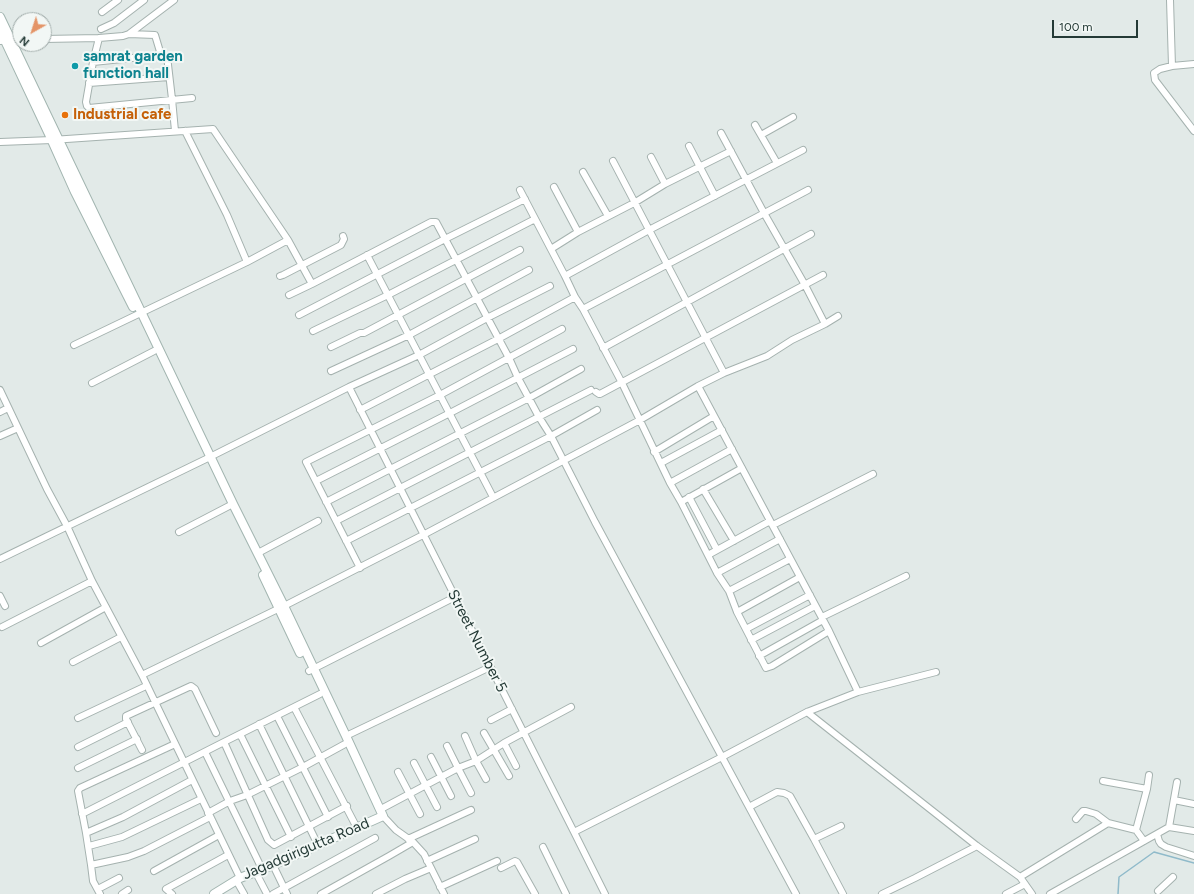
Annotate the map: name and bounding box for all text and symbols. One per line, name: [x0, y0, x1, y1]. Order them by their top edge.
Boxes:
north arrow: [12, 12, 52, 52]
scale bar: [1054, 12, 1140, 38]
text: 100 m: [1059, 20, 1093, 34]
text: N: [17, 33, 32, 49]
place label: samrat garden function hall: [83, 48, 183, 83]
marker: samrat garden function hall: [70, 61, 80, 71]
place label: Industrial cafe: [73, 106, 171, 124]
marker: Industrial cafe: [60, 110, 70, 120]
street label: Street Number 5: [443, 587, 511, 695]
street label: Jagadgirigutta Road: [240, 814, 372, 884]

